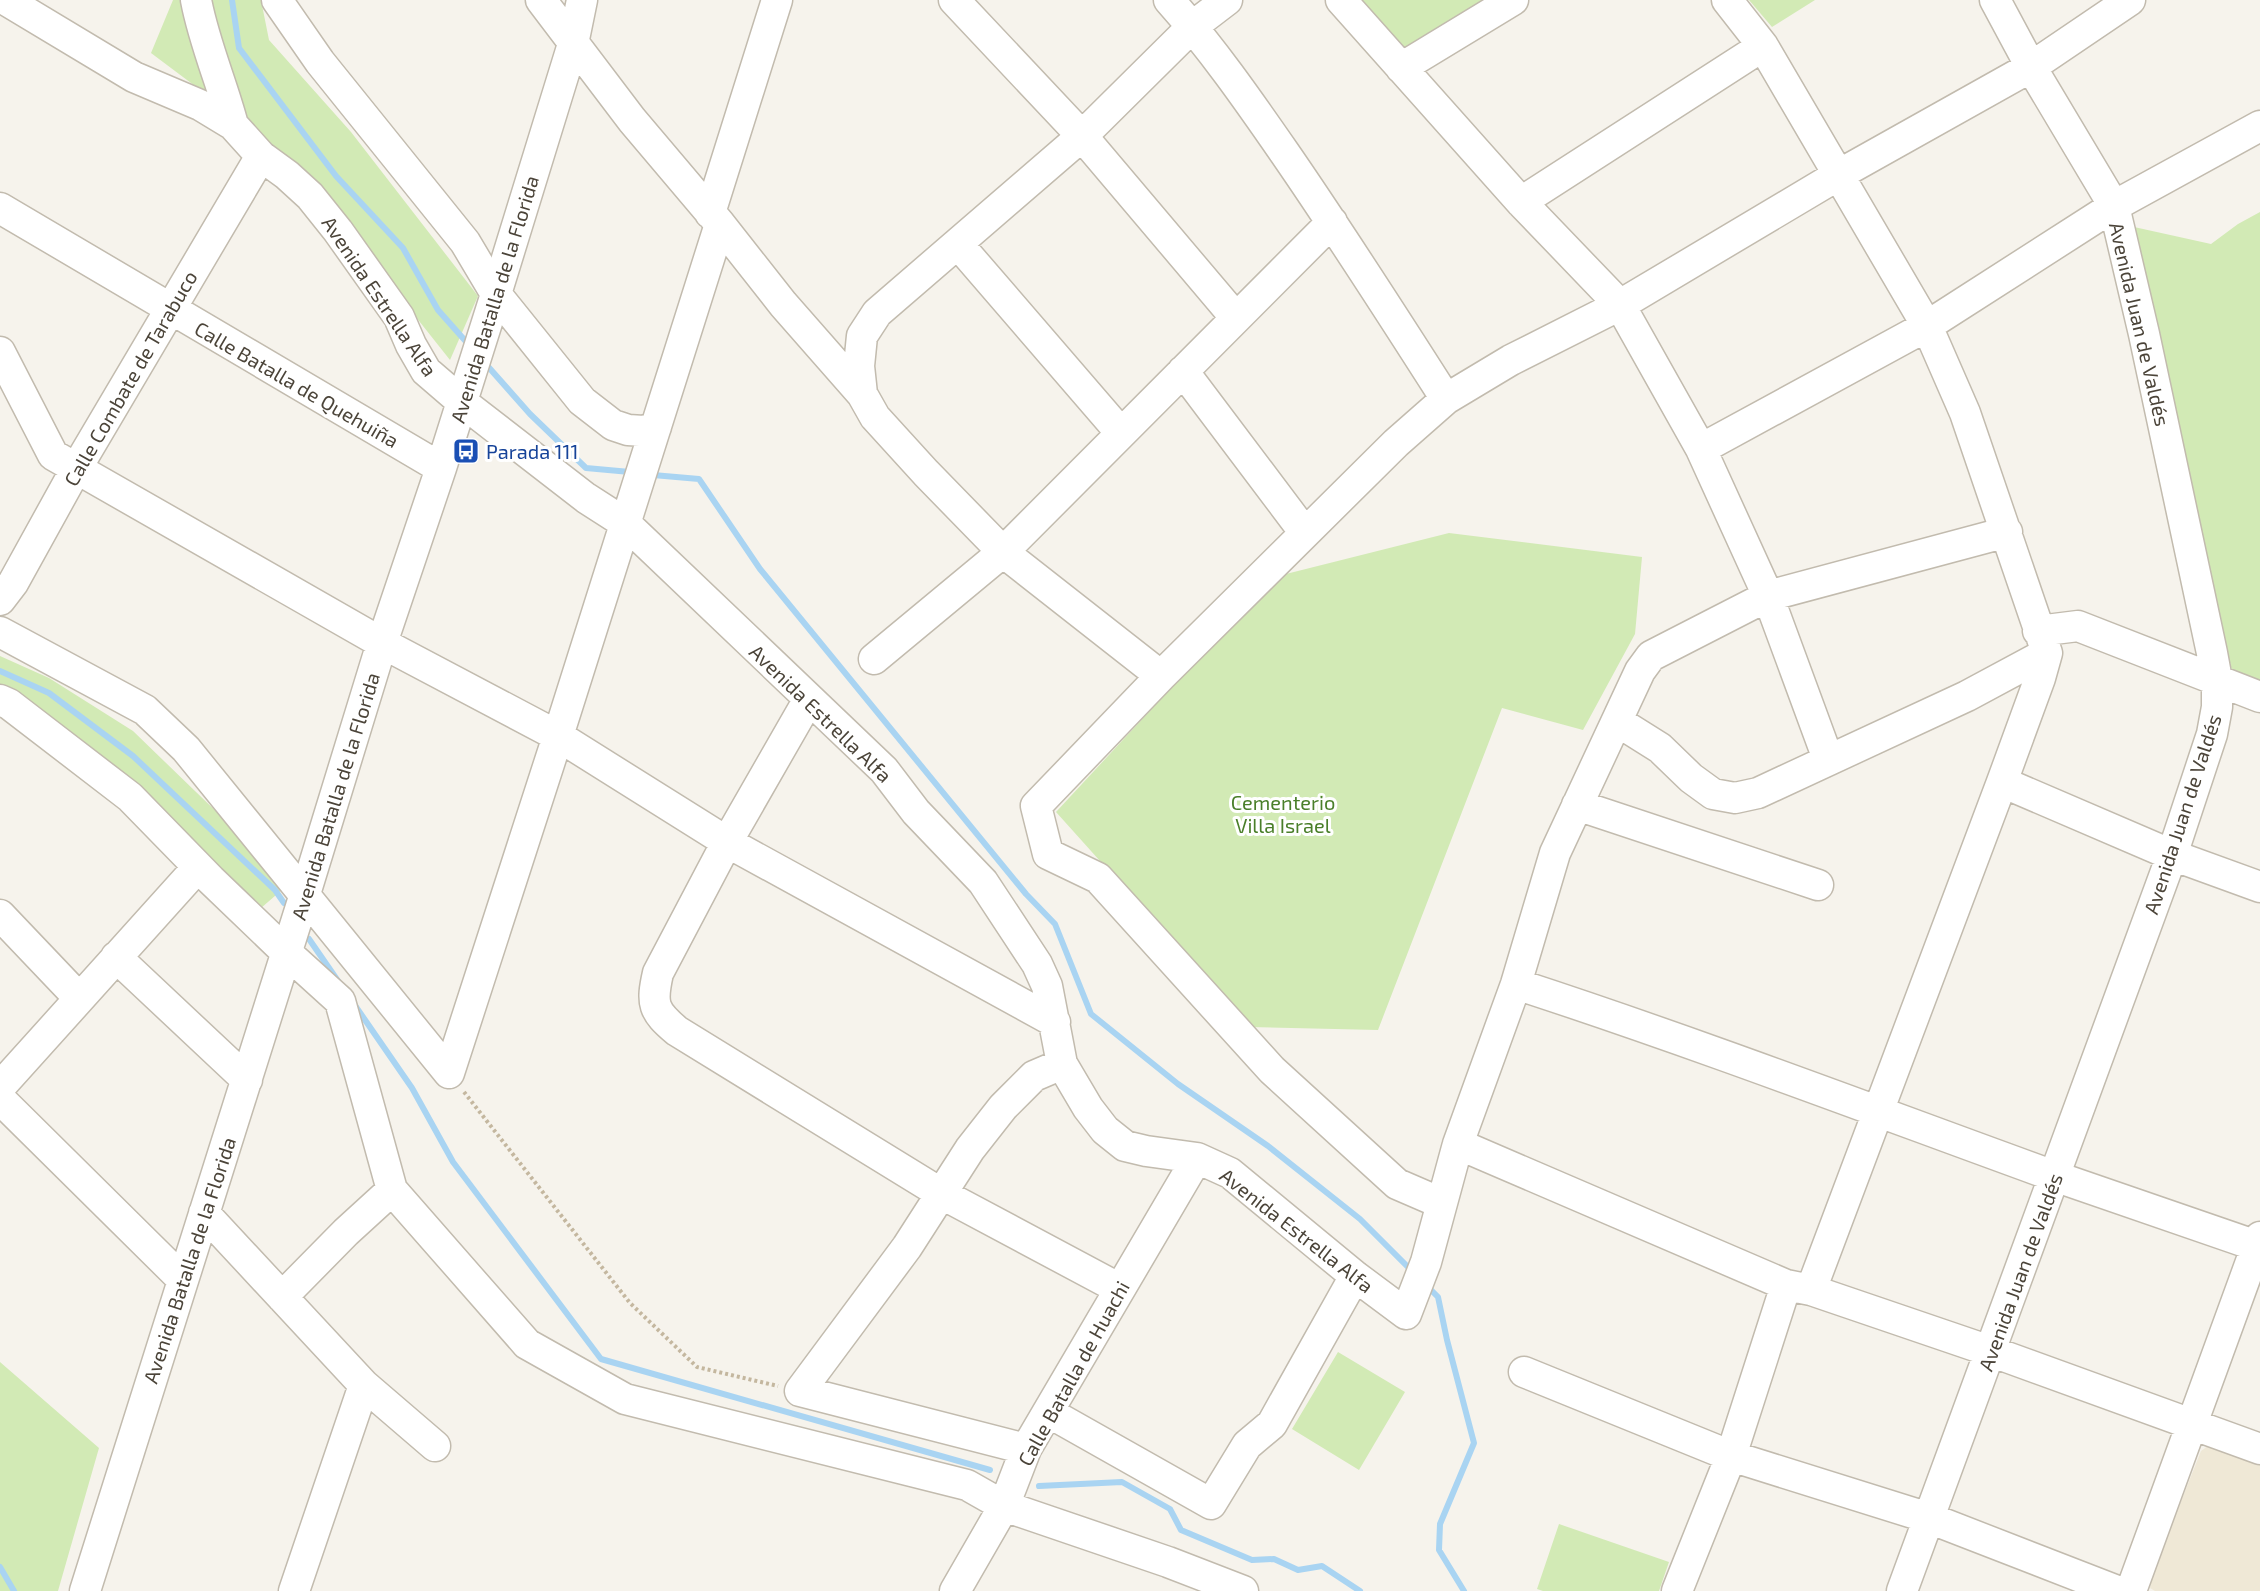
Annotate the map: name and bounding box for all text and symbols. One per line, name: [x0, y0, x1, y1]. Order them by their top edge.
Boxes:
street label: Avenida Batalla de la Florida: [445, 172, 543, 426]
street label: Avenida Estrella Alfa: [318, 211, 442, 381]
street label: Avenida Juan de Valdés: [2105, 220, 2175, 428]
street label: Calle Combate de Tarabuco: [58, 266, 202, 490]
street label: Calle Batalla de Quehuiña: [191, 316, 403, 452]
bus stop icon: Parada 111: [451, 436, 481, 466]
place label: Parada 111: [486, 439, 578, 463]
street label: Avenida Estrella Alfa: [745, 639, 897, 787]
street label: Avenida Batalla de la Florida: [286, 669, 384, 923]
street label: Avenida Juan de Valdés: [2138, 711, 2226, 917]
park label: Cementerio Villa Israel: [1231, 790, 1335, 837]
street label: Avenida Batalla de la Florida: [138, 1134, 240, 1386]
street label: Avenida Estrella Alfa: [1216, 1163, 1378, 1297]
street label: Avenida Juan de Valdés: [1973, 1170, 2067, 1374]
street label: Calle Batalla de Huachi: [1012, 1276, 1134, 1470]

